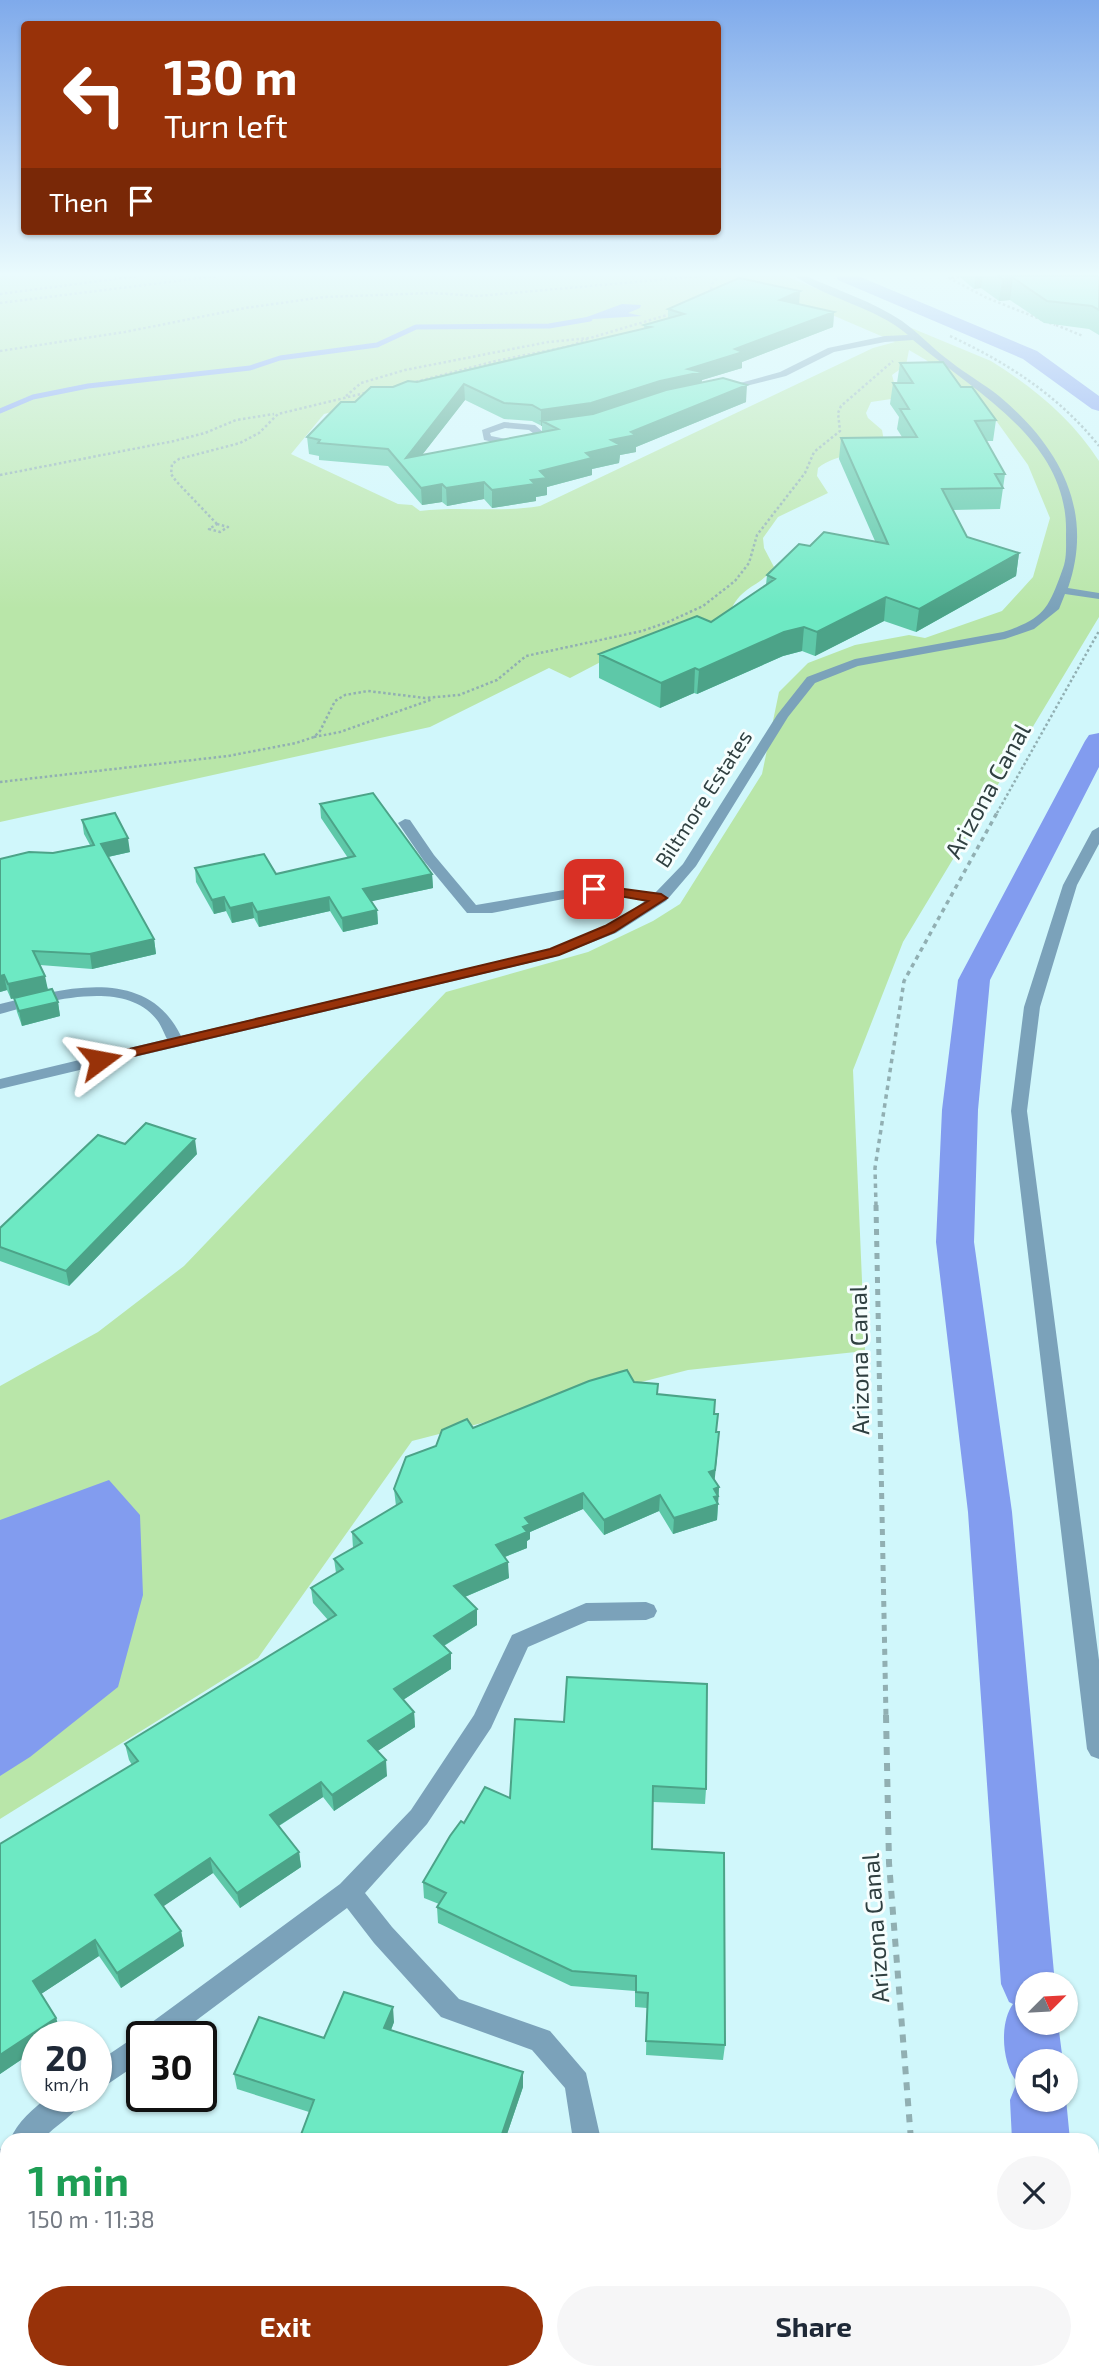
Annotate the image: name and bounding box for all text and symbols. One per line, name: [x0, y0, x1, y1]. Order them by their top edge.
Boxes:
text: 130 m: [164, 46, 298, 105]
icon: left: [49, 49, 140, 140]
text: Turn left: [164, 106, 288, 144]
icon: arrive: [122, 182, 160, 220]
text: Then: [49, 186, 108, 217]
street label: Arizona Canal: [938, 718, 1036, 863]
street label: Biltmore Estates: [649, 725, 756, 872]
pin: [564, 859, 624, 919]
icon: arrive: [575, 870, 613, 908]
position arrow: [63, 1023, 137, 1097]
street label: Arizona Canal: [843, 1285, 874, 1435]
street label: Arizona Canal: [855, 1852, 894, 2004]
north arrow: [1015, 1972, 1078, 2035]
map controls: [1015, 1972, 1078, 2112]
speed limit sign: 30: [126, 2021, 217, 2112]
text: 20: [45, 2036, 88, 2078]
button: sound: [1015, 2049, 1078, 2112]
text: km/h: [44, 2073, 89, 2095]
text: 1 min: [28, 2154, 129, 2204]
button: close: [997, 2156, 1071, 2230]
text: 150 m · 11:38: [28, 2205, 155, 2233]
button: Exit: [28, 2286, 543, 2366]
button: Share: [557, 2286, 1071, 2366]

